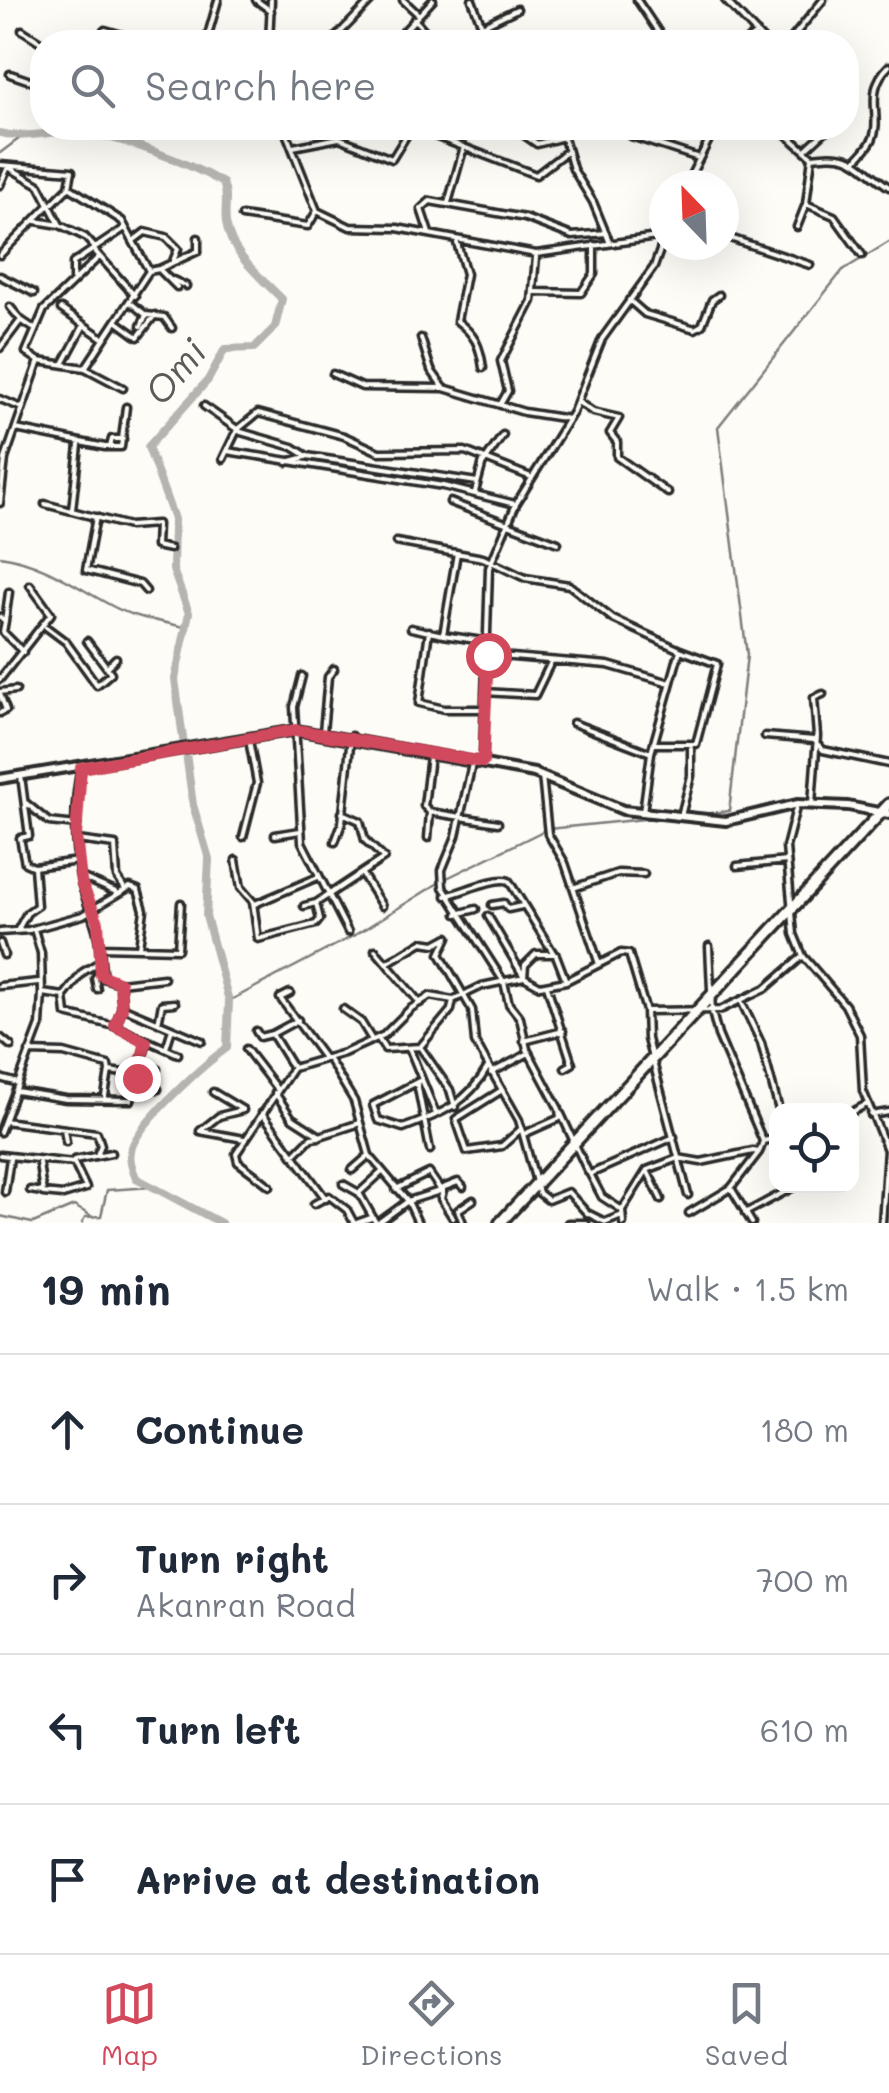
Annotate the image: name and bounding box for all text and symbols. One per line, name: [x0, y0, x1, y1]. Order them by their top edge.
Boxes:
search box: [30, 30, 859, 140]
icon: search: [65, 58, 120, 113]
text: Search here: [145, 60, 376, 110]
north arrow: [649, 170, 739, 260]
water label: Omi: [132, 327, 217, 414]
route start: [466, 633, 512, 679]
route end: [115, 1056, 161, 1102]
map controls: [769, 1103, 859, 1193]
button: locate: [769, 1103, 859, 1193]
text: 19 min: [40, 1261, 171, 1316]
text: Walk · 1.5 km: [646, 1267, 849, 1309]
icon: ahead: [40, 1402, 95, 1457]
text: Continue: [135, 1404, 304, 1454]
text: 180 m: [760, 1408, 849, 1450]
text: Turn right: [135, 1533, 329, 1583]
icon: right: [40, 1552, 95, 1607]
text: 700 m: [756, 1558, 849, 1600]
text: Akanran Road: [135, 1583, 355, 1625]
icon: left: [40, 1702, 95, 1757]
text: Turn left: [135, 1704, 301, 1754]
text: 610 m: [760, 1708, 849, 1750]
icon: arrive: [40, 1852, 95, 1907]
text: Arrive at destination: [135, 1854, 540, 1904]
tab: Map: [101, 1976, 158, 2072]
tab: Directions: [360, 1976, 503, 2072]
tab: Saved: [705, 1976, 788, 2072]

